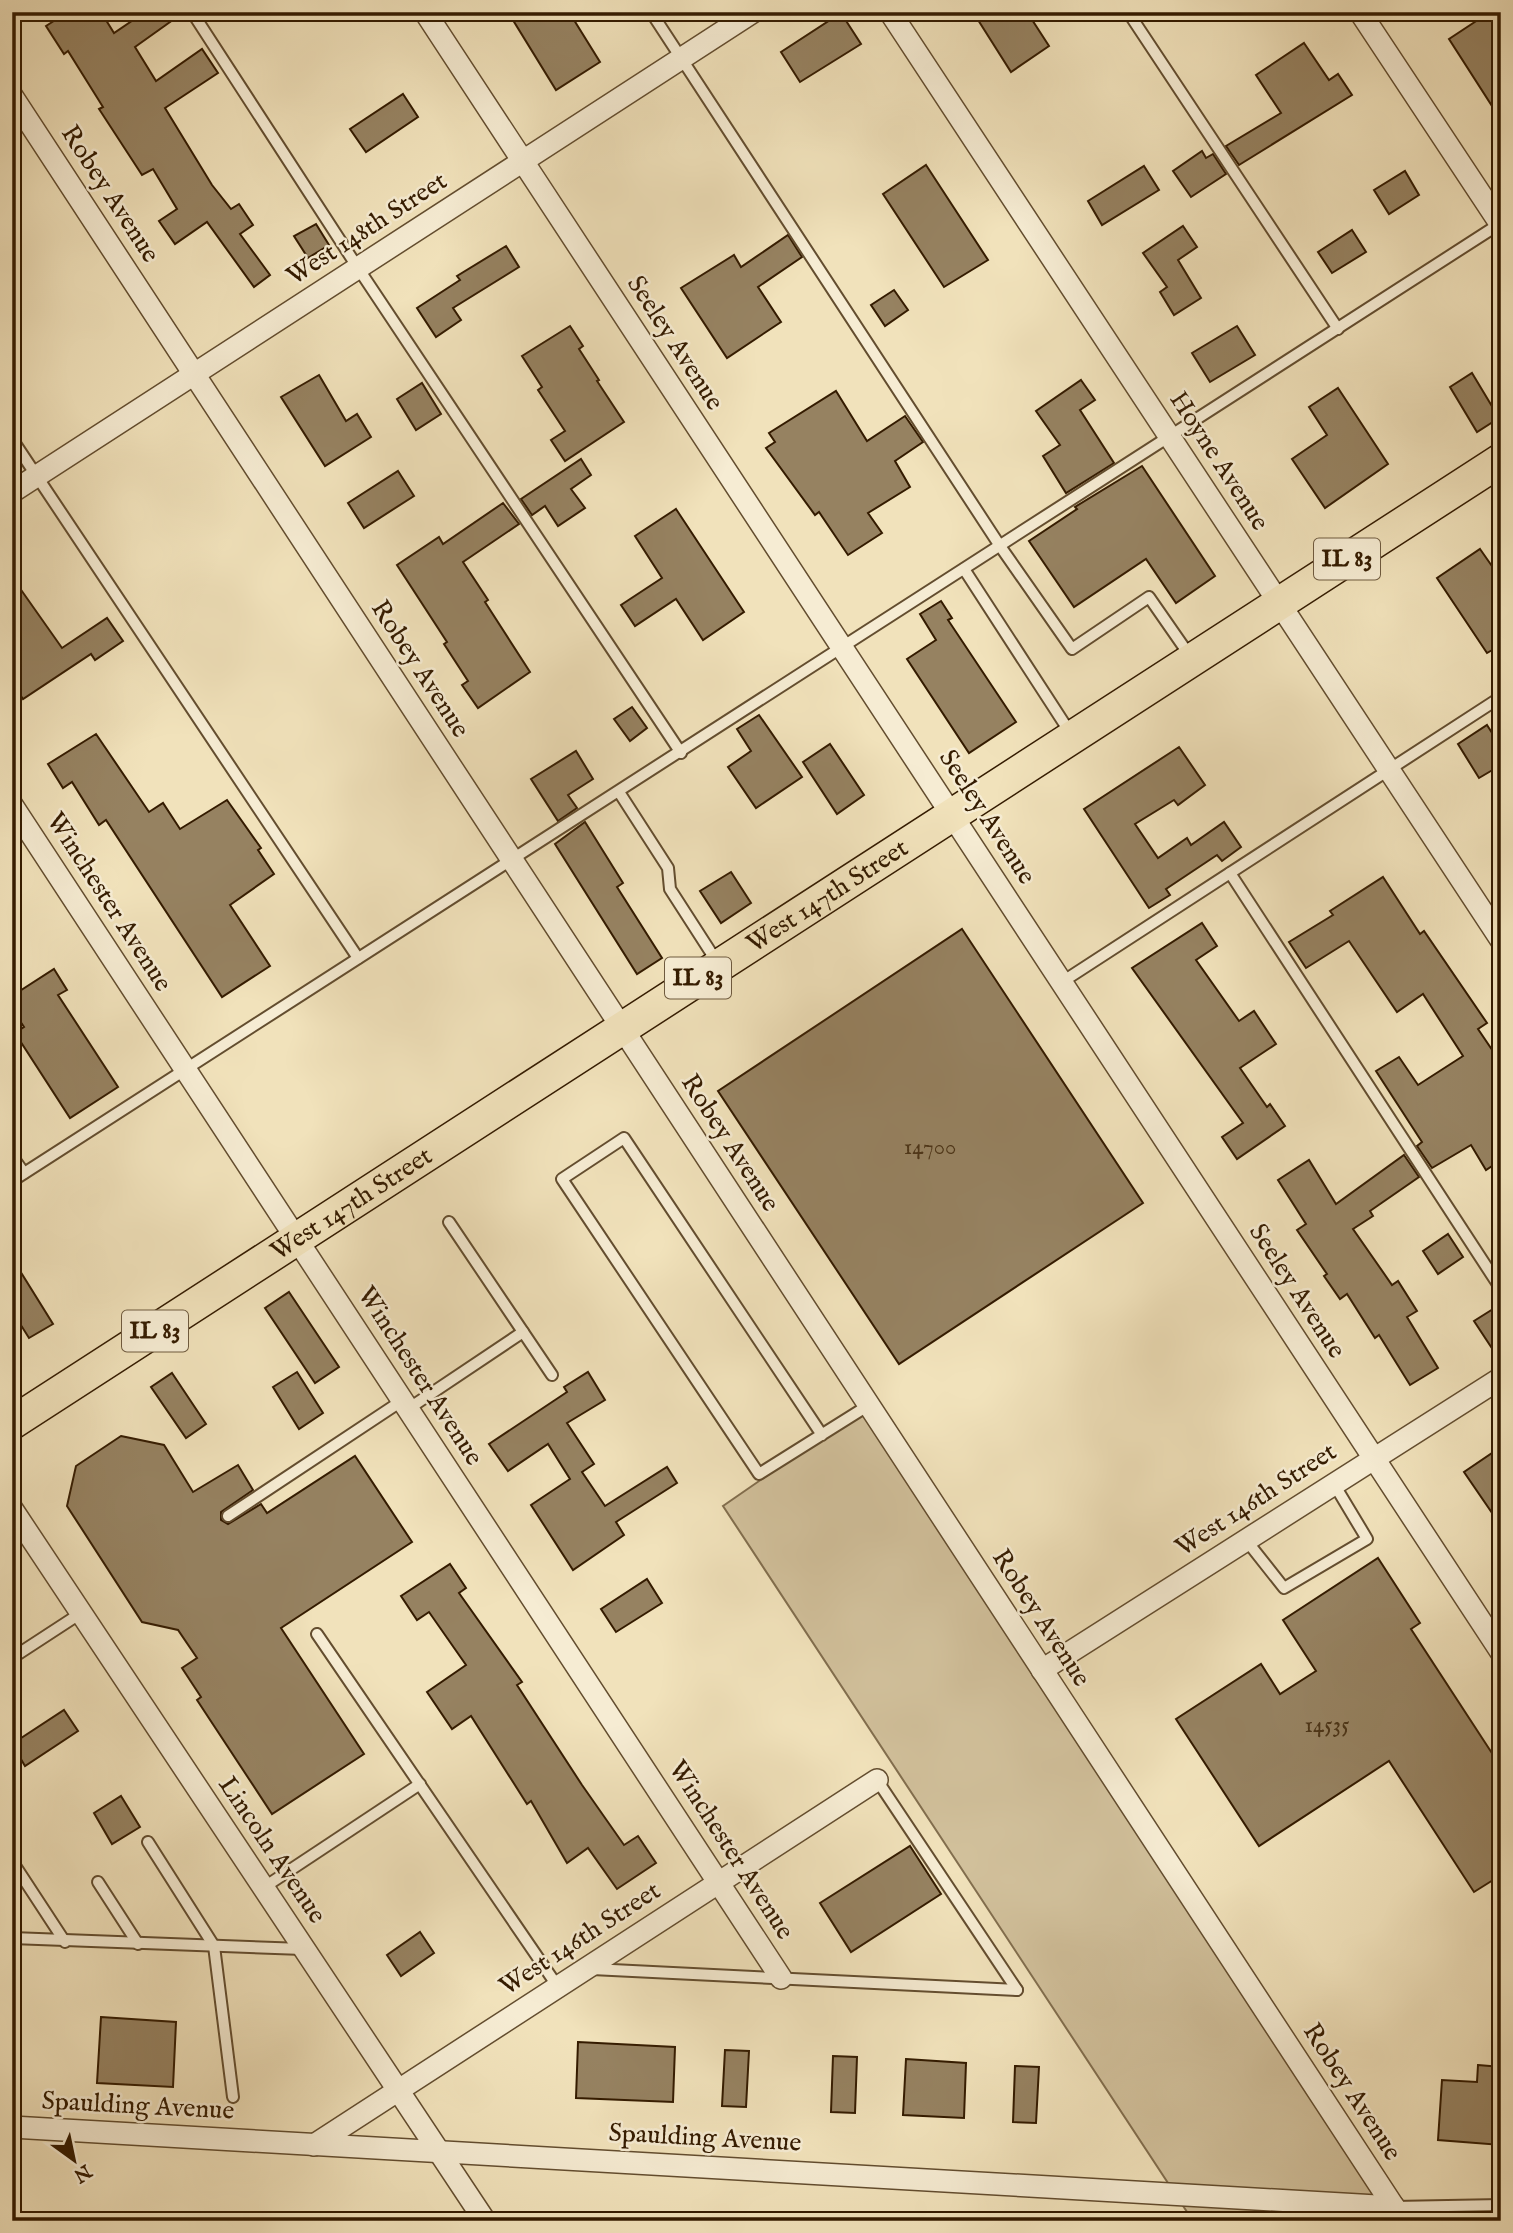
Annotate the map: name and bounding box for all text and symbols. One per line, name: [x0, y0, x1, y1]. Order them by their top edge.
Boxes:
street label: Robey Avenue: [53, 119, 167, 269]
street label: West 148th Street: [281, 165, 454, 293]
street label: Seeley Avenue: [619, 269, 731, 417]
street label: Hoyne Avenue: [1162, 385, 1276, 537]
road number: IL 83: [1314, 538, 1380, 580]
street label: Robey Avenue: [363, 594, 477, 744]
street label: Seeley Avenue: [931, 743, 1043, 891]
street label: Winchester Avenue: [39, 806, 179, 998]
street label: West 147th Street: [740, 831, 914, 960]
road number: IL 83: [665, 958, 731, 998]
street label: Robey Avenue: [673, 1068, 787, 1218]
house number: 14700: [904, 1133, 956, 1162]
street label: West 147th Street: [264, 1139, 438, 1268]
street label: Seeley Avenue: [1241, 1217, 1353, 1365]
street label: Winchester Avenue: [350, 1280, 490, 1472]
road number: IL 83: [122, 1310, 188, 1352]
street label: West 146th Street: [1169, 1436, 1343, 1564]
street label: Robey Avenue: [984, 1543, 1098, 1693]
house number: 14535: [1304, 1711, 1350, 1740]
street label: Winchester Avenue: [661, 1754, 801, 1946]
street label: Lincoln Avenue: [211, 1770, 333, 1930]
street label: West 146th Street: [493, 1875, 667, 2003]
street label: Robey Avenue: [1295, 2017, 1409, 2167]
street label: Spaulding Avenue: [41, 2084, 235, 2128]
street label: Spaulding Avenue: [608, 2116, 802, 2160]
north arrow: [38, 2124, 108, 2194]
text: N: [68, 2157, 96, 2187]

